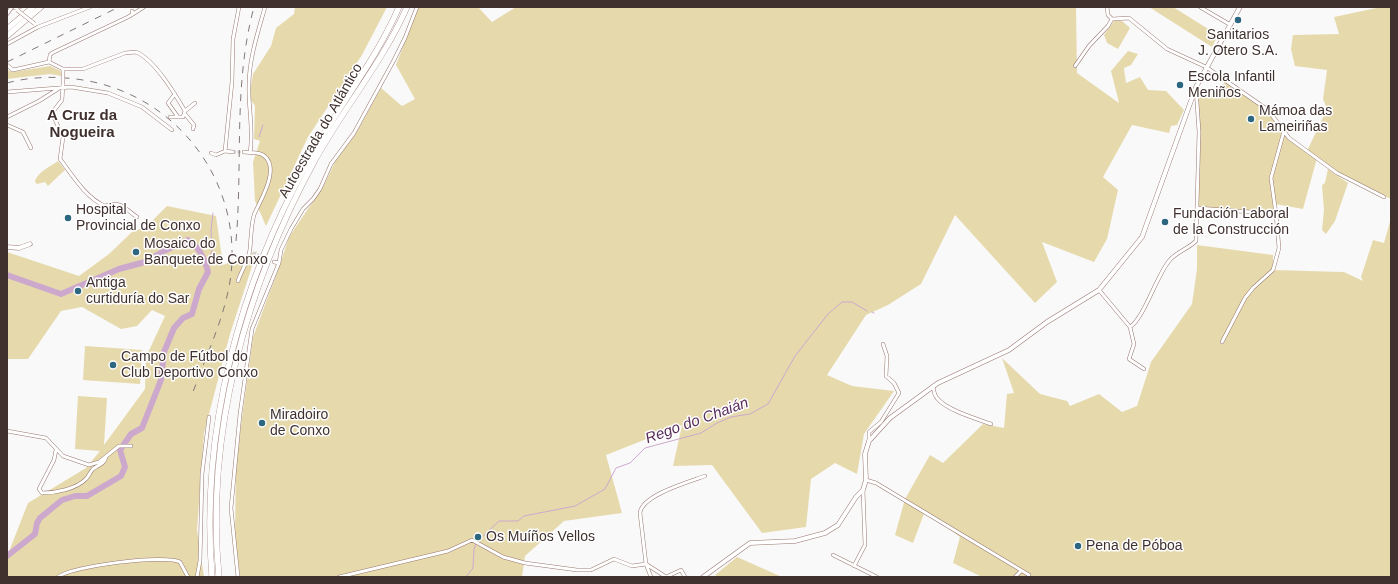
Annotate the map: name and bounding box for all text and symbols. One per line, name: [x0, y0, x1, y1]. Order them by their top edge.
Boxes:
marker: Sanitarios J. Otero S.A.: [1233, 15, 1243, 25]
place label: Sanitarios J. Otero S.A.: [1198, 27, 1278, 60]
street label: Autoestrada do Atlántico: [276, 61, 366, 201]
place label: Escola Infantil Meniños: [1188, 69, 1275, 102]
marker: Escola Infantil Meniños: [1175, 80, 1185, 90]
place label: Mámoa das Lameiriñas: [1259, 103, 1332, 136]
district label: A Cruz da Nogueira: [47, 107, 117, 142]
marker: Mámoa das Lameiriñas: [1246, 114, 1256, 124]
place label: Hospital Provincial de Conxo: [76, 202, 201, 234]
place label: Fundación Laboral de la Construcción: [1173, 206, 1289, 238]
marker: Hospital Provincial de Conxo: [63, 213, 73, 223]
marker: Fundación Laboral de la Construcción: [1160, 217, 1170, 227]
place label: Mosaico do Banquete de Conxo: [144, 236, 268, 268]
marker: Mosaico do Banquete de Conxo: [131, 247, 141, 257]
place label: Antiga curtiduría do Sar: [86, 275, 189, 308]
marker: Antiga curtiduría do Sar: [73, 286, 83, 296]
place label: Campo de Fútbol do Club Deportivo Conxo: [121, 349, 258, 382]
marker: Campo de Fútbol do Club Deportivo Conxo: [108, 360, 118, 370]
water label: Rego do Chaián: [643, 394, 751, 448]
place label: Miradoiro de Conxo: [270, 407, 330, 440]
marker: Miradoiro de Conxo: [257, 418, 267, 428]
place label: Os Muíños Vellos: [486, 529, 595, 545]
marker: Os Muíños Vellos: [473, 532, 483, 542]
place label: Pena de Póboa: [1086, 538, 1183, 554]
marker: Pena de Póboa: [1073, 541, 1083, 551]

